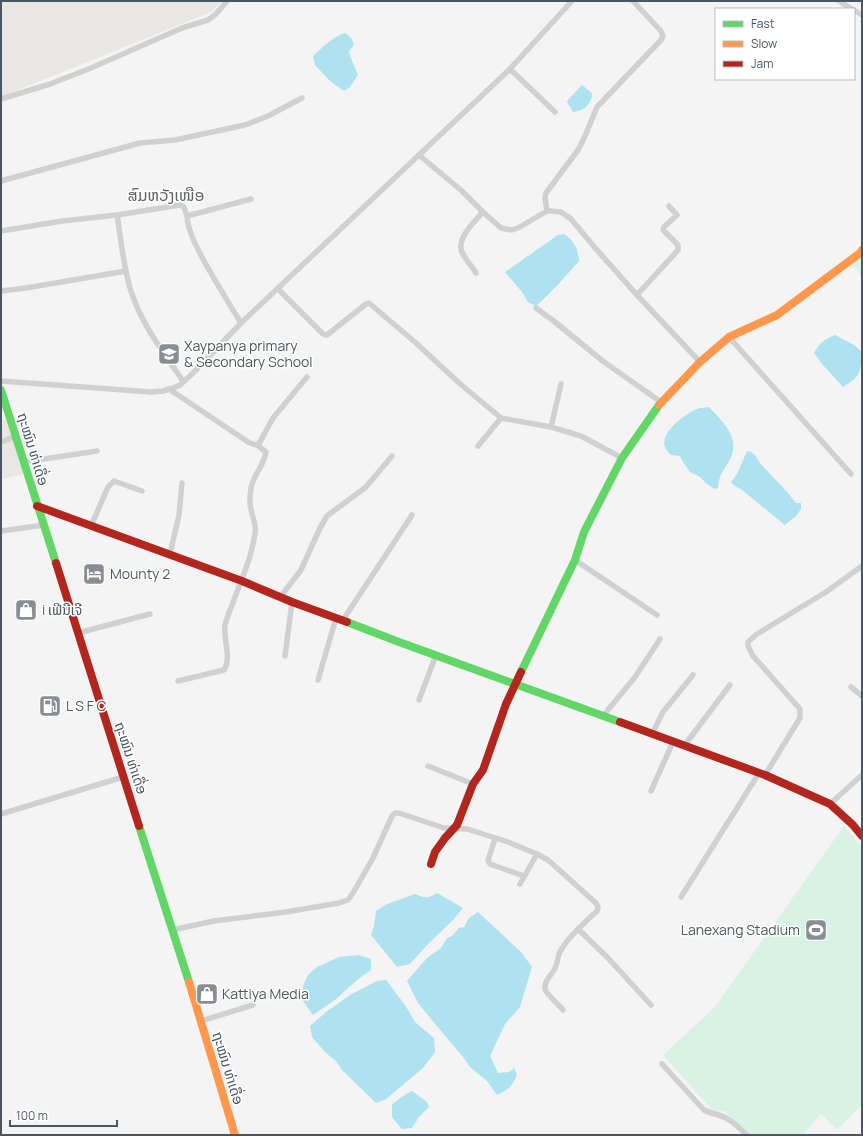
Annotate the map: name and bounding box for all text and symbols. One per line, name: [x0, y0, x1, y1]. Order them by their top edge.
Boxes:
legend: [715, 8, 855, 80]
text: Fast: [751, 15, 775, 32]
text: Slow: [751, 35, 777, 52]
text: Jam: [751, 55, 773, 72]
district label: ສົມຫວັງເໜືອ: [128, 184, 204, 206]
place label: Xaypanya primary & Secondary School: [184, 336, 313, 371]
school or university icon: Xaypanya primary & Secondary School: [156, 341, 182, 367]
street label: ຖະໝົນ ທ່າເດື່ອ: [13, 410, 55, 488]
hotel icon: Mounty 2: [81, 561, 107, 587]
place label: Mounty 2: [110, 564, 170, 583]
shop icon: i ເຟີນີເຈີ: [13, 597, 39, 623]
place label: i ເຟີນີເຈີ: [42, 600, 82, 619]
fuel station icon: L S F C: [37, 693, 63, 719]
place label: L S F C: [66, 696, 107, 715]
street label: ຖະໝົນ ທ່າເດື່ອ: [111, 719, 153, 797]
sports icon: Lanexang Stadium: [803, 917, 829, 943]
place label: Lanexang Stadium: [681, 920, 800, 939]
shop icon: Kattiya Media: [194, 981, 220, 1007]
place label: Kattiya Media: [222, 984, 309, 1003]
street label: ຖະໝົນ ທ່າເດື່ອ: [208, 1029, 250, 1107]
scale bar: [10, 1102, 117, 1128]
text: 100 m: [16, 1107, 48, 1124]

